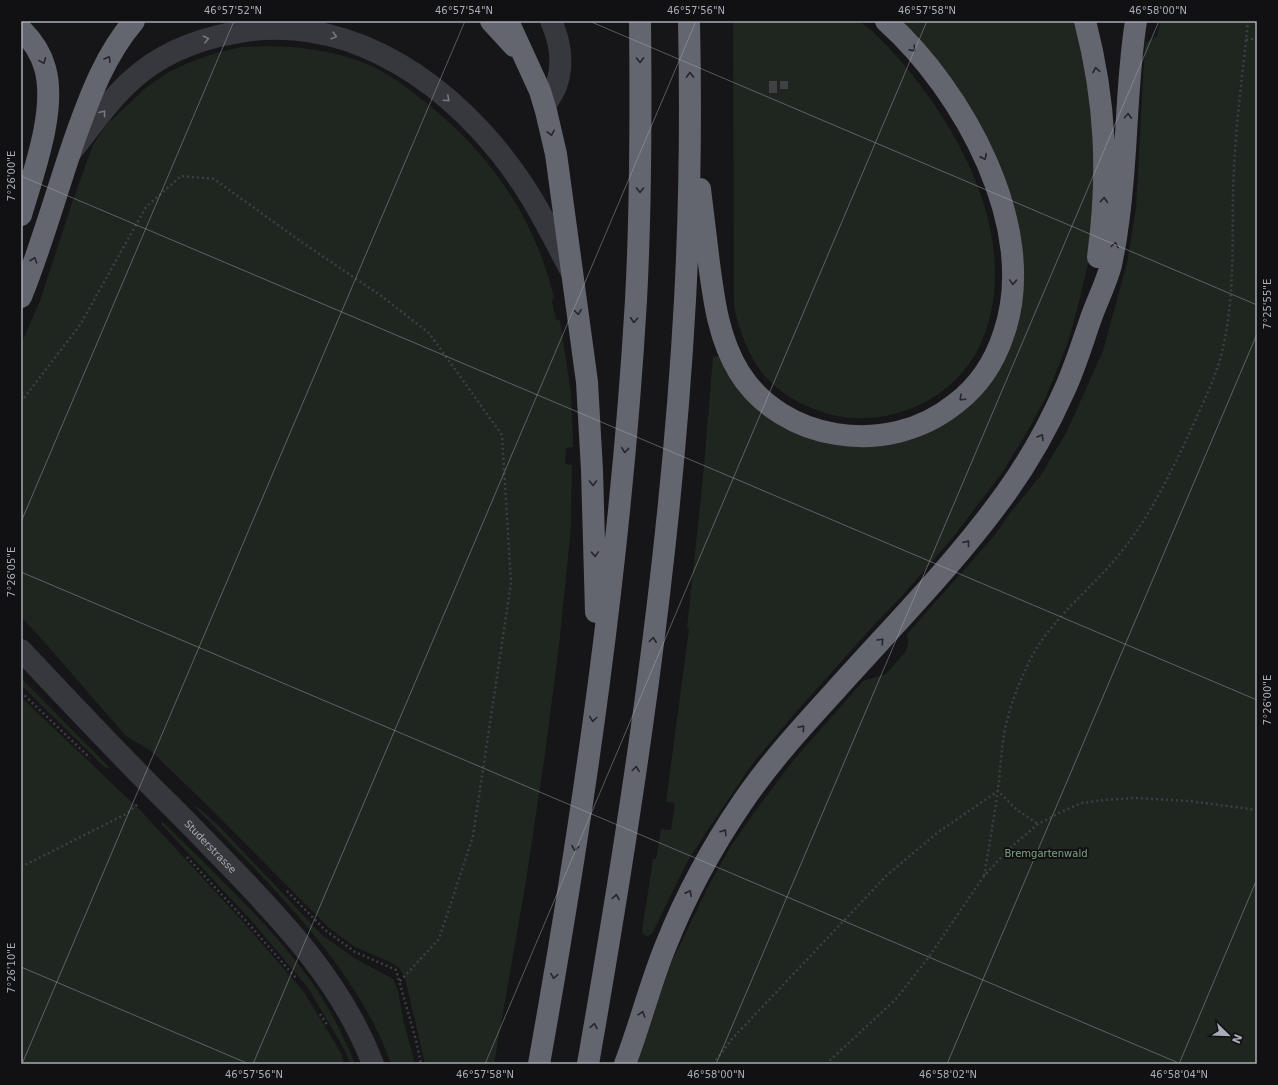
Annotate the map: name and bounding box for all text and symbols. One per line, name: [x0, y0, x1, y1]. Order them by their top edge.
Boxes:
text: 46°57'52"N: [204, 5, 262, 16]
text: 46°57'54"N: [435, 5, 493, 16]
text: 46°57'56"N: [667, 5, 725, 16]
text: 46°57'58"N: [898, 5, 956, 16]
text: 46°58'00"N: [1129, 5, 1187, 16]
one-way arrow: [331, 32, 338, 40]
one-way arrow: [202, 35, 209, 44]
one-way arrow: [908, 44, 915, 51]
one-way arrow: [103, 56, 110, 64]
one-way arrow: [636, 57, 644, 63]
one-way arrow: [38, 58, 46, 65]
one-way arrow: [1092, 67, 1101, 73]
one-way arrow: [686, 72, 694, 78]
one-way arrow: [442, 94, 450, 101]
one-way arrow: [98, 110, 105, 117]
one-way arrow: [1123, 113, 1132, 119]
one-way arrow: [547, 130, 555, 136]
text: 7°26'00"E: [6, 151, 17, 201]
one-way arrow: [979, 152, 987, 160]
one-way arrow: [636, 187, 644, 193]
one-way arrow: [1100, 197, 1109, 203]
one-way arrow: [1110, 242, 1118, 248]
one-way arrow: [29, 257, 38, 264]
one-way arrow: [1009, 279, 1017, 285]
text: 7°25'55"E: [1262, 279, 1273, 329]
one-way arrow: [573, 309, 582, 315]
one-way arrow: [630, 317, 639, 323]
one-way arrow: [960, 393, 967, 400]
one-way arrow: [1036, 434, 1043, 441]
one-way arrow: [621, 446, 630, 453]
one-way arrow: [589, 480, 597, 486]
one-way arrow: [962, 541, 969, 548]
text: 7°26'05"E: [6, 547, 17, 597]
one-way arrow: [590, 551, 599, 557]
one-way arrow: [648, 637, 657, 643]
one-way arrow: [876, 638, 883, 645]
text: 7°26'00"E: [1262, 675, 1273, 725]
one-way arrow: [589, 716, 598, 722]
one-way arrow: [797, 725, 804, 732]
one-way arrow: [631, 766, 640, 772]
street label: Studerstrasse: [182, 818, 238, 875]
one-way arrow: [719, 829, 726, 836]
one-way arrow: [571, 845, 580, 851]
park label: Bremgartenwald: [1004, 848, 1088, 859]
one-way arrow: [684, 889, 692, 897]
one-way arrow: [611, 894, 620, 900]
text: 7°26'10"E: [6, 943, 17, 993]
one-way arrow: [550, 973, 559, 979]
one-way arrow: [637, 1010, 645, 1017]
north arrow: [1208, 1015, 1248, 1055]
one-way arrow: [590, 1022, 598, 1029]
text: N: [1229, 1032, 1245, 1045]
text: 46°57'56"N: [225, 1069, 283, 1080]
text: 46°57'58"N: [456, 1069, 514, 1080]
text: 46°58'00"N: [687, 1069, 745, 1080]
text: 46°58'02"N: [919, 1069, 977, 1080]
text: 46°58'04"N: [1150, 1069, 1208, 1080]

